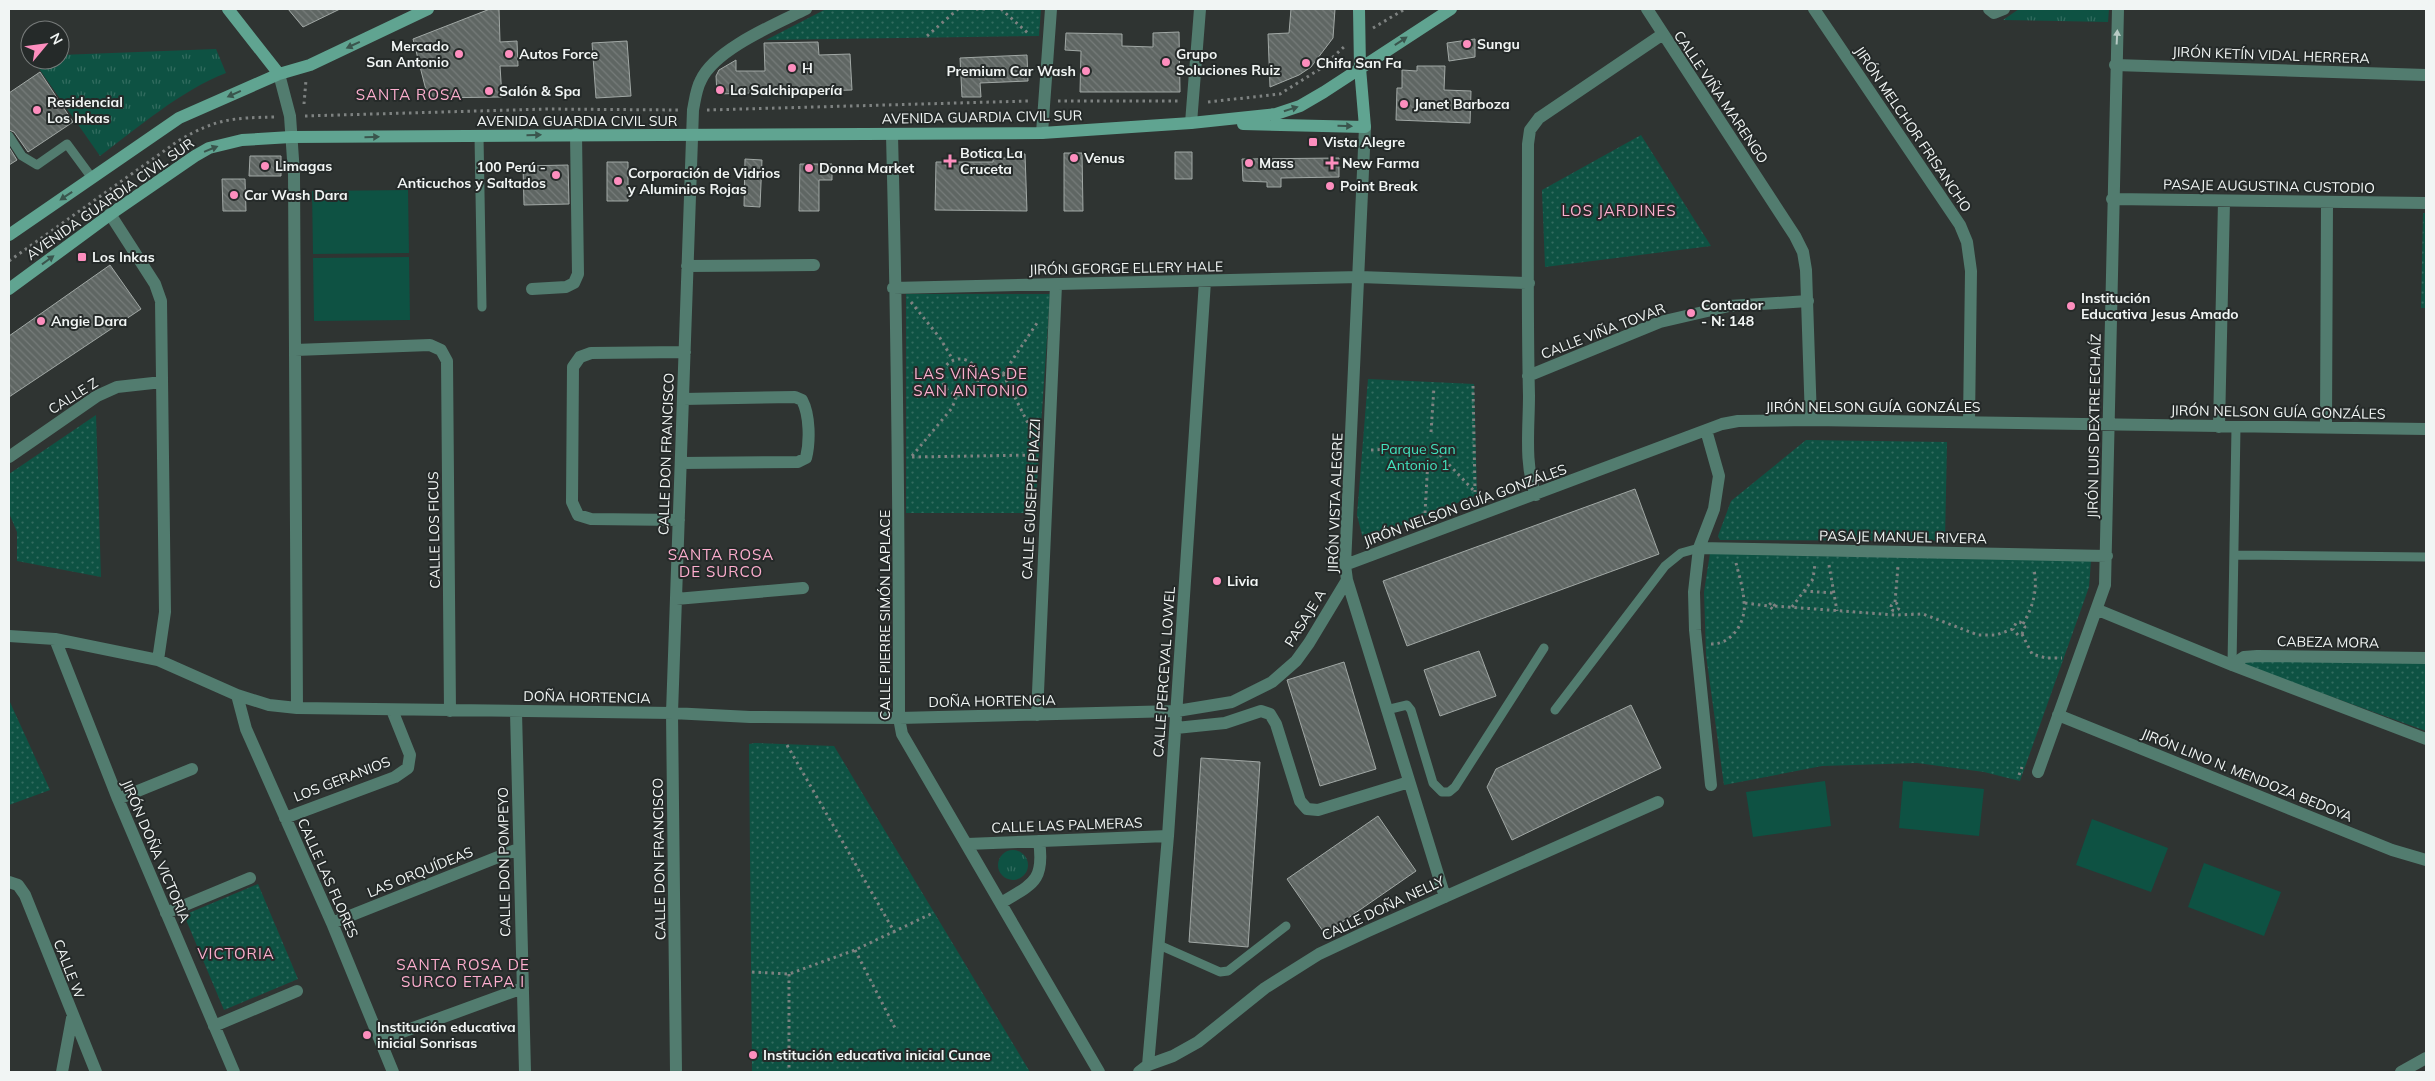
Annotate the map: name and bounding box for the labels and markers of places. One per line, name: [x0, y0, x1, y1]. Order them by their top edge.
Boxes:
place label: Sungu: [1477, 35, 1520, 53]
place label: Mercado San Antonio: [366, 37, 449, 71]
marker: Sungu: [1461, 38, 1473, 50]
place label: Autos Force: [519, 45, 599, 63]
place label: Grupo Soluciones Ruiz: [1176, 45, 1280, 79]
marker: Mercado San Antonio: [453, 48, 465, 60]
marker: Autos Force: [503, 48, 515, 60]
place label: Chifa San Fa: [1316, 54, 1402, 72]
marker: Grupo Soluciones Ruiz: [1160, 56, 1172, 68]
marker: Chifa San Fa: [1300, 57, 1312, 69]
place label: H: [802, 59, 813, 77]
marker: H: [786, 62, 798, 74]
place label: Premium Car Wash: [946, 62, 1076, 80]
marker: Premium Car Wash: [1080, 65, 1092, 77]
place label: La Salchipapería: [730, 81, 842, 99]
place label: Salón & Spa: [499, 82, 581, 100]
marker: La Salchipapería: [714, 84, 726, 96]
marker: Salón & Spa: [483, 85, 495, 97]
place label: Residencial Los Inkas: [47, 93, 123, 127]
place label: Janet Barboza: [1414, 95, 1510, 113]
marker: Janet Barboza: [1398, 98, 1410, 110]
marker: Residencial Los Inkas: [31, 104, 43, 116]
place label: Vista Alegre: [1322, 133, 1405, 151]
marker: Vista Alegre: [1307, 136, 1319, 148]
place label: Botica La Cruceta: [960, 144, 1023, 178]
place label: Venus: [1083, 149, 1125, 167]
marker: Venus: [1068, 152, 1080, 164]
place label: Mass: [1259, 154, 1294, 172]
place label: New Farma: [1342, 154, 1420, 172]
marker: Botica La Cruceta: [944, 155, 956, 167]
place label: Limagas: [275, 157, 332, 175]
marker: Mass: [1243, 157, 1255, 169]
marker: New Farma: [1326, 157, 1338, 169]
place label: 100 Perú - Anticuchos y Saltados: [397, 158, 546, 192]
place label: Donna Market: [819, 159, 915, 177]
marker: Limagas: [259, 160, 271, 172]
marker: Donna Market: [803, 162, 815, 174]
place label: Corporación de Vidrios y Aluminios Rojas: [627, 164, 780, 198]
marker: 100 Perú - Anticuchos y Saltados: [550, 169, 562, 181]
marker: Corporación de Vidrios y Aluminios Rojas: [612, 175, 624, 187]
place label: Point Break: [1340, 177, 1418, 195]
marker: Point Break: [1324, 180, 1336, 192]
place label: Car Wash Dara: [244, 186, 348, 204]
marker: Car Wash Dara: [228, 189, 240, 201]
place label: Los Inkas: [92, 248, 155, 266]
marker: Los Inkas: [76, 251, 88, 263]
place label: Institución Educativa Jesus Amado: [2081, 289, 2239, 323]
place label: Contador - N: 148: [1701, 296, 1764, 330]
marker: Institución Educativa Jesus Amado: [2065, 300, 2077, 312]
marker: Contador - N: 148: [1685, 307, 1697, 319]
place label: Angie Dara: [51, 312, 127, 330]
marker: Angie Dara: [35, 315, 47, 327]
place label: Livia: [1227, 572, 1258, 590]
marker: Livia: [1211, 575, 1223, 587]
place label: Institución educativa inicial Sonrisas: [377, 1018, 516, 1052]
marker: Institución educativa inicial Sonrisas: [361, 1029, 373, 1041]
place label: Institución educativa inicial Cunae: [763, 1046, 991, 1064]
marker: Institución educativa inicial Cunae: [747, 1049, 759, 1061]

